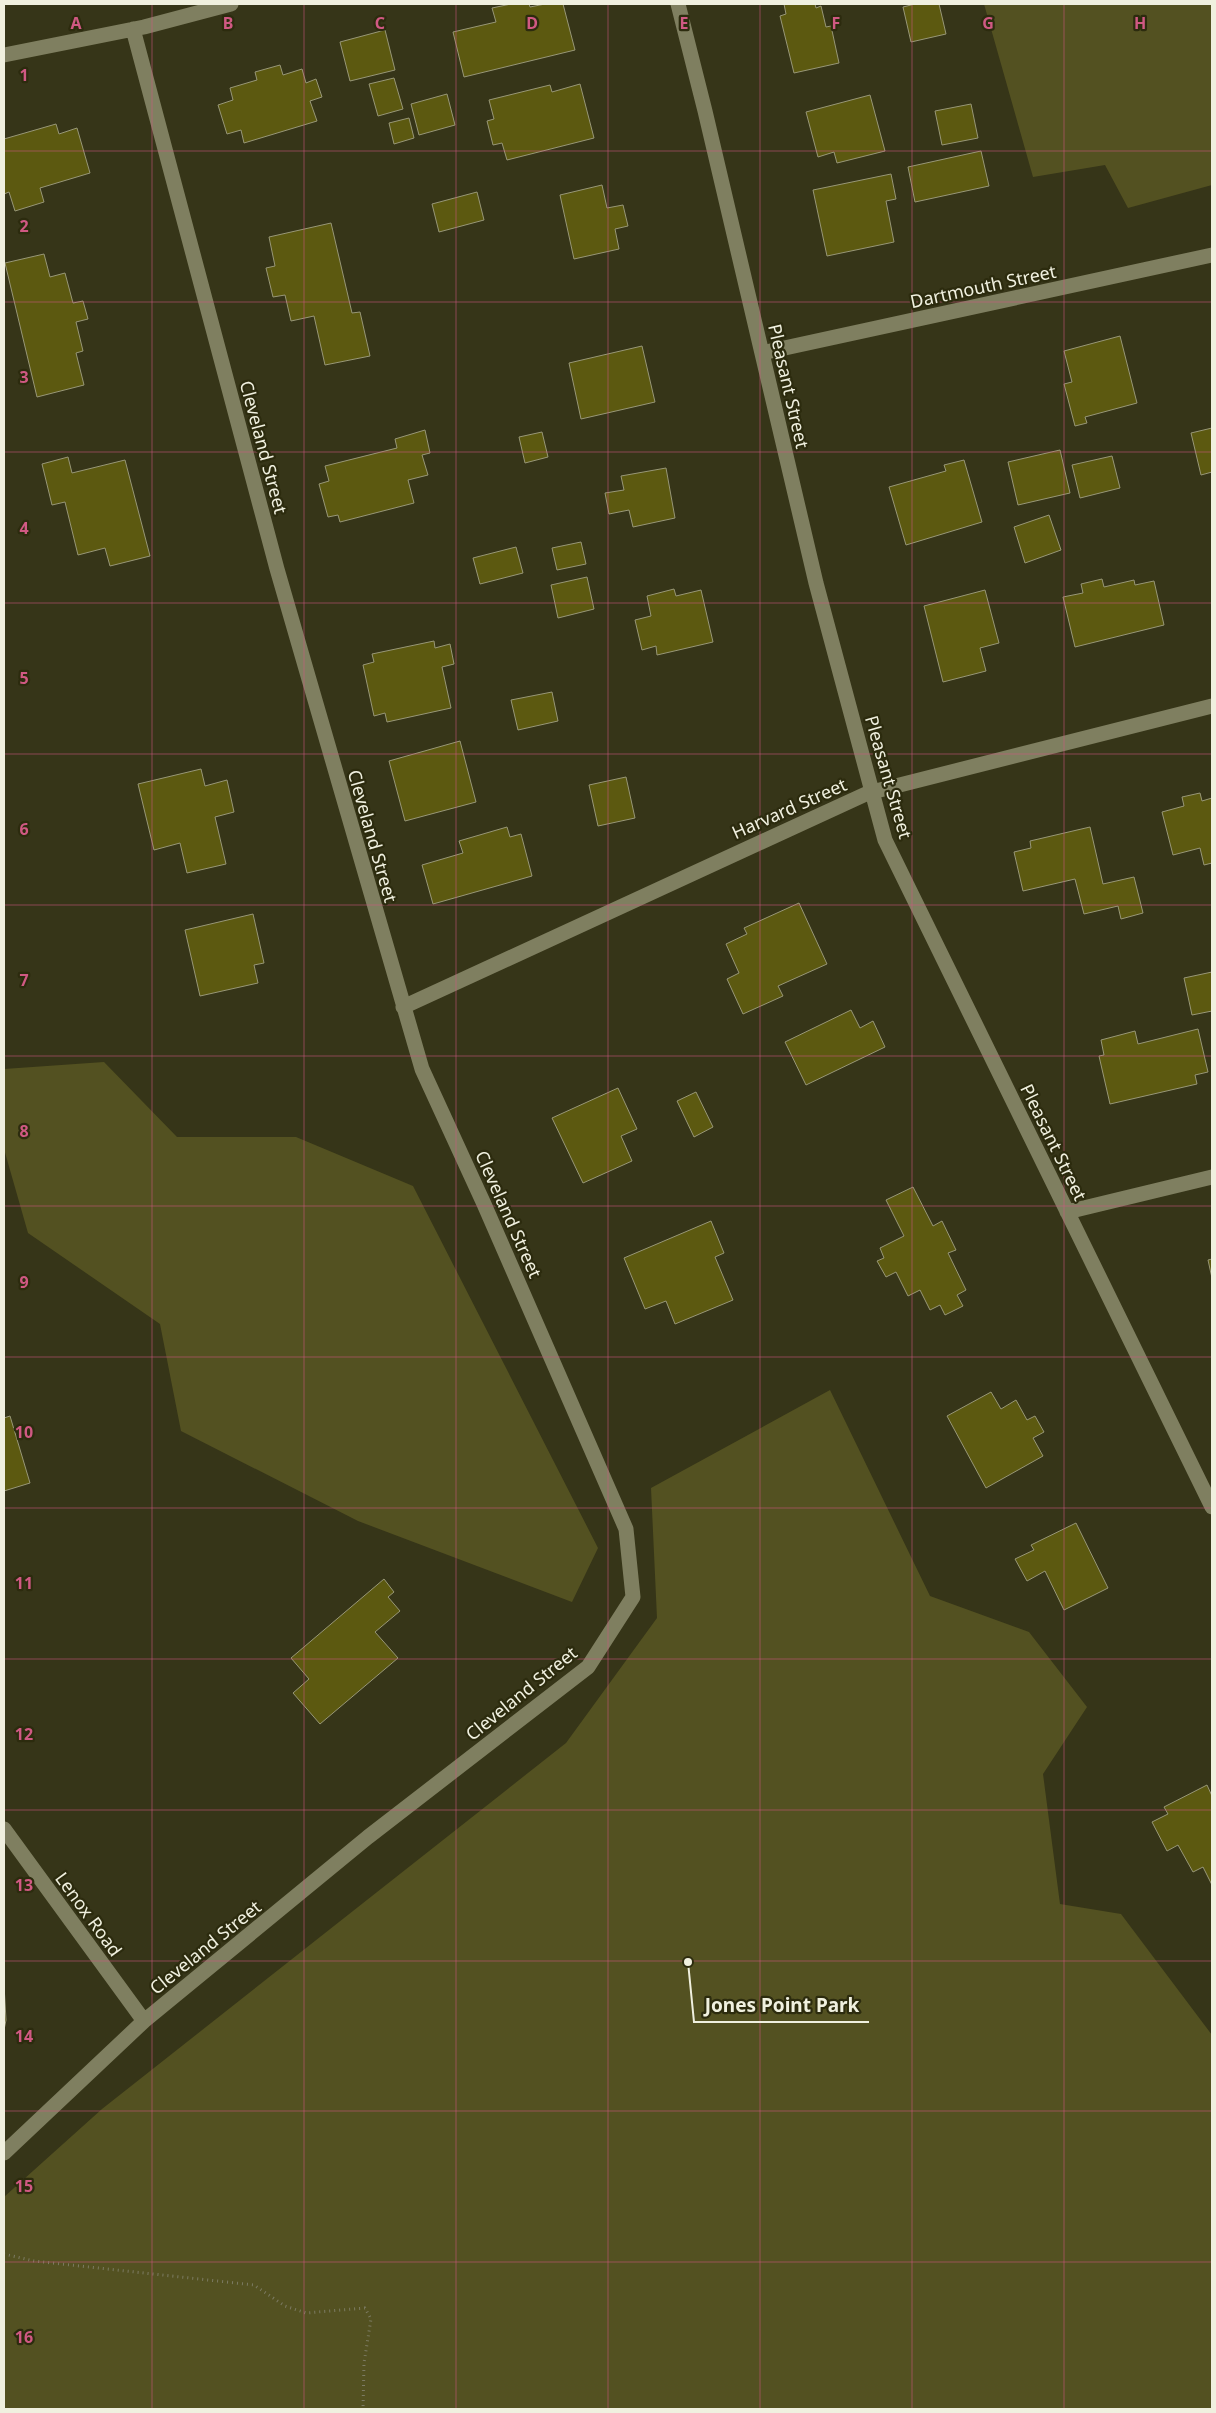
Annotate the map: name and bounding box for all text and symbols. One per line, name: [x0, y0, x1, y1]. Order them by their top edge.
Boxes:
text: A: [70, 12, 82, 34]
text: B: [223, 12, 233, 34]
text: C: [375, 12, 385, 34]
text: D: [526, 12, 538, 34]
text: E: [680, 12, 689, 34]
text: F: [832, 12, 840, 34]
text: G: [982, 12, 994, 34]
text: H: [1134, 12, 1146, 34]
text: 1: [19, 64, 29, 86]
text: 2: [19, 215, 29, 237]
street label: Dartmouth Street: [908, 259, 1059, 313]
street label: Pleasant Street: [763, 321, 815, 451]
text: 3: [19, 366, 29, 388]
street label: Cleveland Street: [235, 378, 293, 517]
text: 4: [19, 517, 29, 539]
text: 5: [19, 667, 29, 689]
street label: Pleasant Street: [860, 713, 918, 842]
street label: Cleveland Street: [343, 767, 404, 906]
street label: Harvard Street: [728, 772, 851, 844]
text: 6: [19, 818, 29, 840]
text: 7: [19, 969, 29, 991]
street label: Pleasant Street: [1015, 1080, 1093, 1205]
text: 8: [19, 1120, 29, 1142]
street label: Cleveland Street: [470, 1147, 548, 1282]
text: 9: [19, 1271, 29, 1293]
text: 10: [15, 1421, 33, 1443]
text: 11: [15, 1572, 33, 1594]
street label: Cleveland Street: [460, 1640, 582, 1745]
text: 12: [15, 1723, 33, 1745]
street label: Lenox Road: [50, 1867, 128, 1961]
text: 13: [15, 1874, 33, 1896]
street label: Cleveland Street: [144, 1894, 266, 1999]
callout: Jones Point Park: [694, 1988, 869, 2022]
text: Jones Point Park: [703, 1992, 860, 2018]
text: 14: [15, 2025, 33, 2047]
text: 15: [15, 2175, 33, 2197]
text: 16: [15, 2326, 33, 2348]

